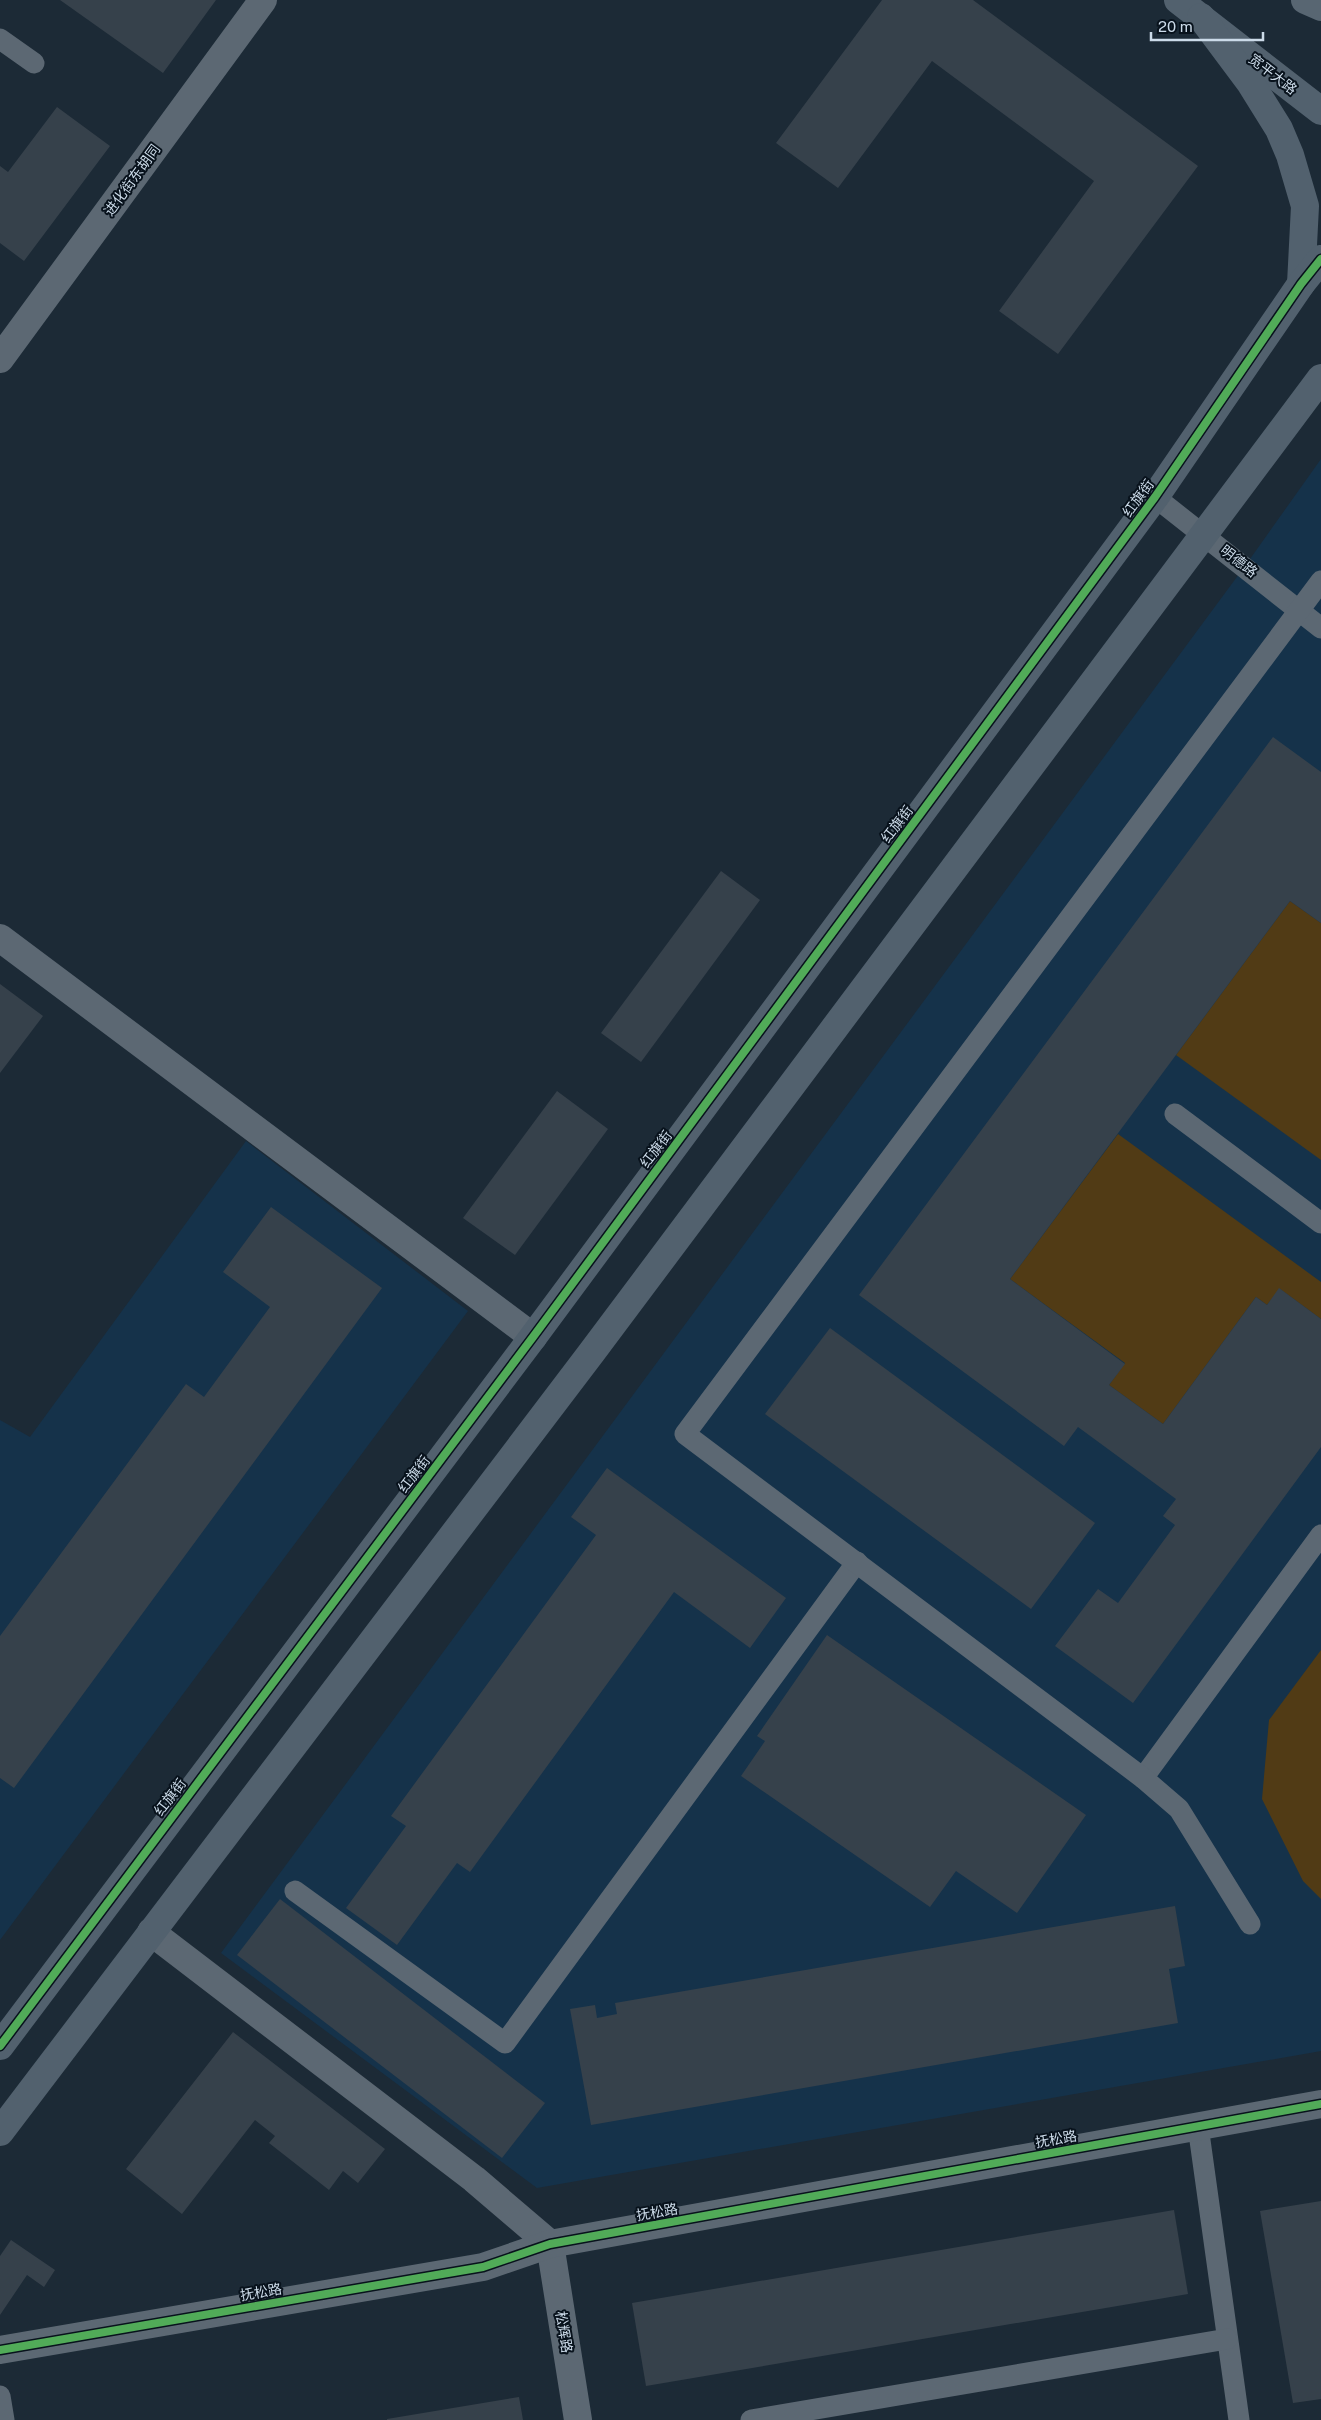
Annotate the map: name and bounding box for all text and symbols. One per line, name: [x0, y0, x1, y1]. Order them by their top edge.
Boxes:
scale bar: [1151, 10, 1264, 42]
text: 20 m: [1158, 18, 1193, 35]
street label: 宽平大路: [1246, 50, 1300, 98]
street label: 进化街东胡同: [101, 141, 163, 219]
street label: 红旗街: [1119, 476, 1157, 520]
street label: 明德路: [1218, 542, 1260, 580]
street label: 红旗街: [878, 802, 916, 846]
street label: 红旗街: [637, 1127, 675, 1171]
street label: 红旗街: [395, 1452, 433, 1496]
street label: 红旗街: [151, 1775, 189, 1819]
street label: 抚松路: [1034, 2127, 1078, 2151]
street label: 抚松路: [635, 2200, 679, 2224]
street label: 抚松路: [239, 2280, 283, 2304]
street label: 松辉路: [553, 2310, 575, 2354]

